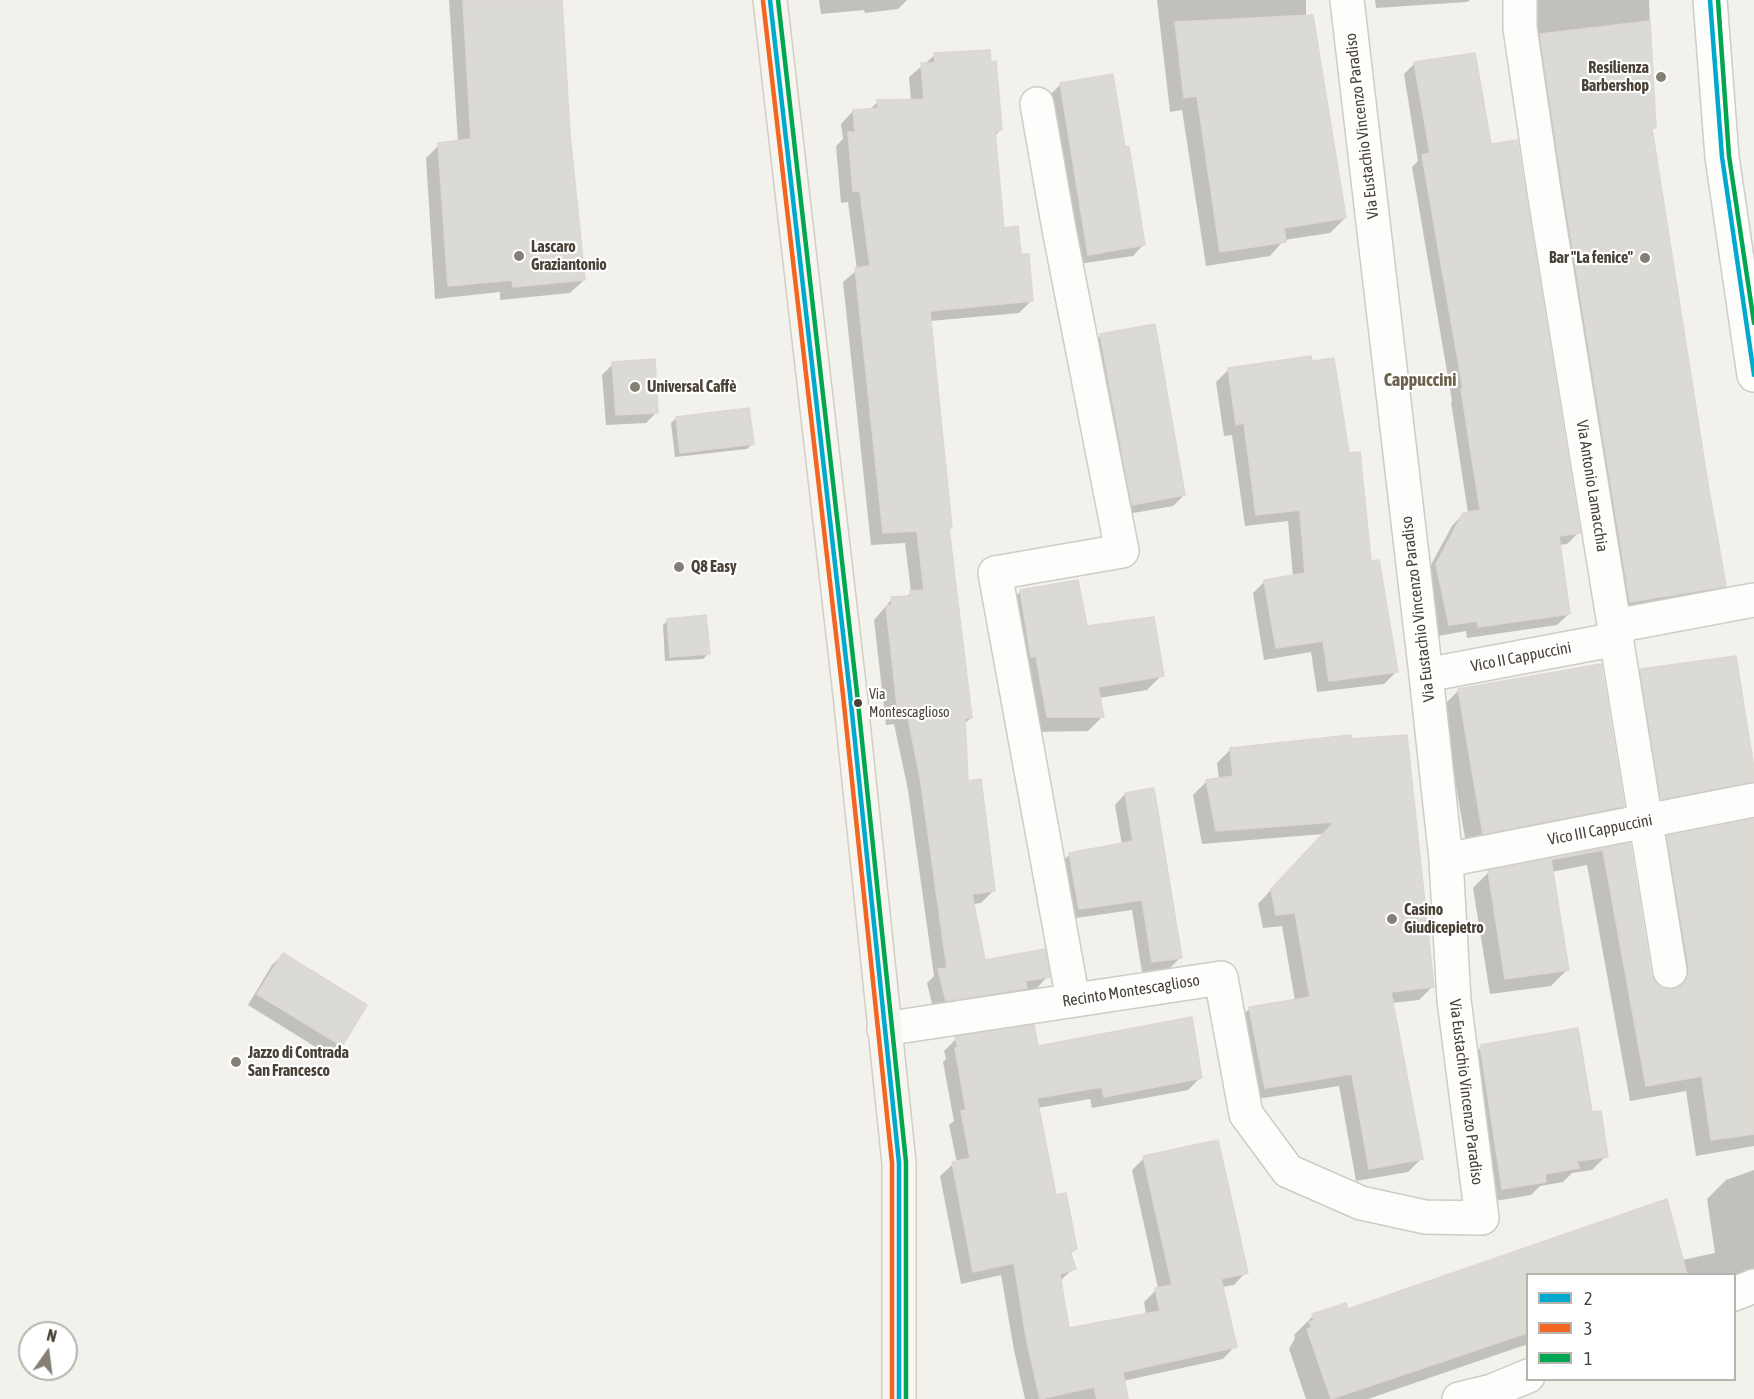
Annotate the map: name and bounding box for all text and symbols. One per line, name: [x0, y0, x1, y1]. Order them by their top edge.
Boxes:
street label: Via Eustachio Vincenzo Paradiso: [1341, 32, 1383, 220]
place label: Resilienza Barbershop: [1581, 58, 1649, 96]
marker: Resilienza Barbershop: [1654, 70, 1668, 84]
place label: Lascaro Graziantonio: [531, 237, 607, 275]
place label: Bar "La fenice": [1549, 248, 1633, 268]
marker: Lascaro Graziantonio: [512, 249, 526, 263]
marker: Bar "La fenice": [1638, 251, 1652, 265]
district label: Cappuccini: [1384, 369, 1456, 391]
place label: Universal Caffè: [647, 377, 736, 397]
marker: Universal Caffè: [628, 380, 642, 394]
street label: Via Antonio Lamacchia: [1572, 419, 1612, 553]
street label: Via Eustachio Vincenzo Paradiso: [1397, 515, 1439, 703]
place label: Q8 Easy: [691, 557, 737, 577]
marker: Q8 Easy: [672, 560, 686, 574]
street label: Vico II Cappuccini: [1469, 638, 1573, 676]
place label: Via Montescaglioso: [869, 687, 950, 720]
marker: Via Montescaglioso: [852, 697, 864, 709]
street label: Vico III Cappuccini: [1546, 810, 1654, 850]
place label: Casino Giudicepietro: [1404, 900, 1484, 938]
marker: Casino Giudicepietro: [1385, 912, 1399, 926]
street label: Recinto Montescaglioso: [1061, 971, 1201, 1011]
street label: Via Eustachio Vincenzo Paradiso: [1445, 998, 1487, 1186]
place label: Jazzo di Contrada San Francesco: [248, 1043, 349, 1081]
marker: Jazzo di Contrada San Francesco: [229, 1055, 243, 1069]
legend: [1526, 1273, 1736, 1381]
text: 2: [1584, 1288, 1592, 1309]
text: 3: [1584, 1318, 1592, 1339]
north arrow: [18, 1321, 78, 1381]
text: N: [45, 1326, 59, 1345]
text: 1: [1584, 1348, 1592, 1369]

